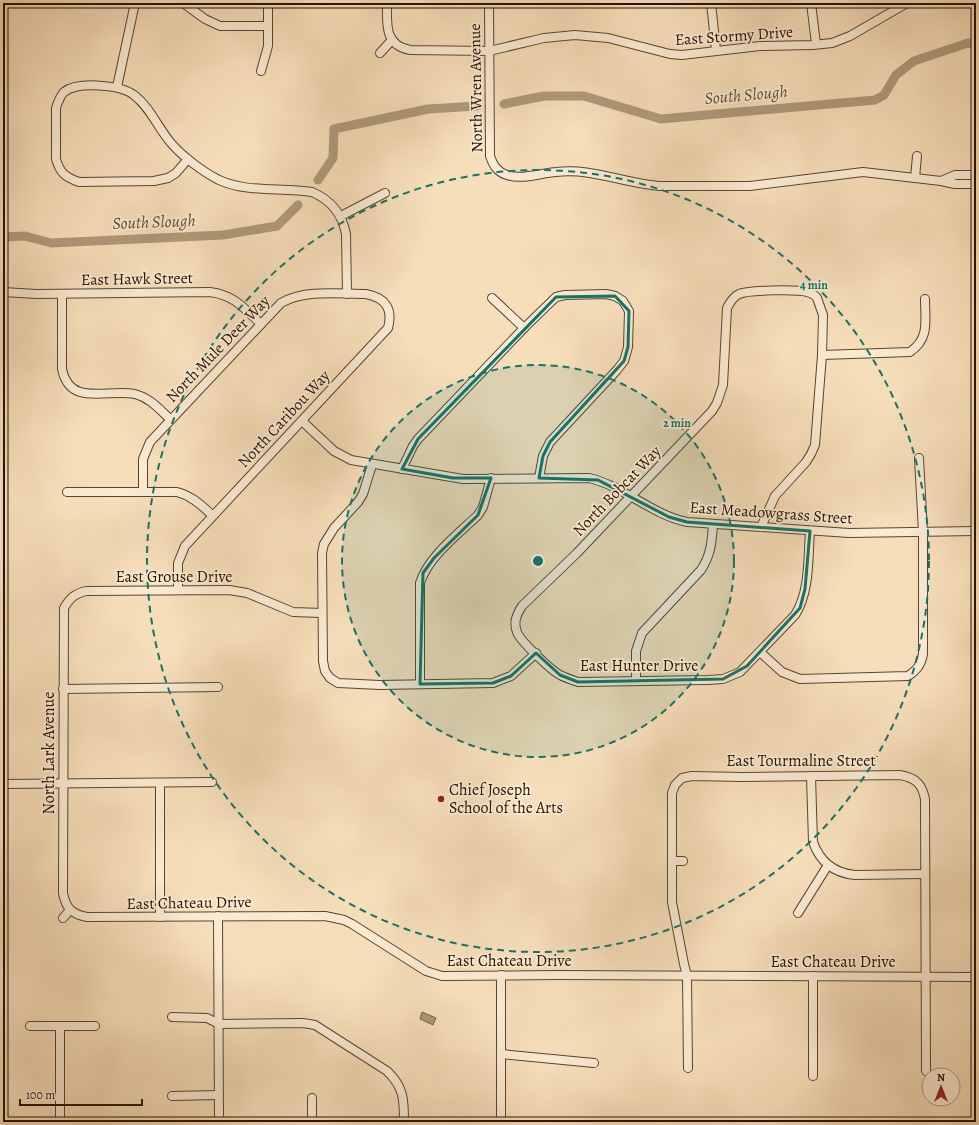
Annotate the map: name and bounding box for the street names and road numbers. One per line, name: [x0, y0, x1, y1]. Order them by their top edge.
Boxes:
street label: East Stormy Drive: [674, 21, 794, 51]
street label: North Wren Avenue: [464, 23, 488, 153]
street label: East Hawk Street: [81, 267, 193, 291]
street label: North Mule Deer Way: [161, 290, 276, 407]
street label: North Caribou Way: [233, 365, 336, 473]
street label: North Bobcat Way: [568, 440, 667, 541]
street label: East Meadowgrass Street: [689, 496, 853, 530]
street label: East Grouse Drive: [115, 566, 233, 588]
street label: East Hunter Drive: [580, 655, 698, 677]
street label: North Lark Avenue: [38, 692, 60, 814]
street label: East Tourmaline Street: [726, 750, 876, 772]
street label: East Chateau Drive: [126, 891, 252, 915]
street label: East Chateau Drive: [446, 950, 572, 972]
street label: East Chateau Drive: [770, 951, 896, 973]

